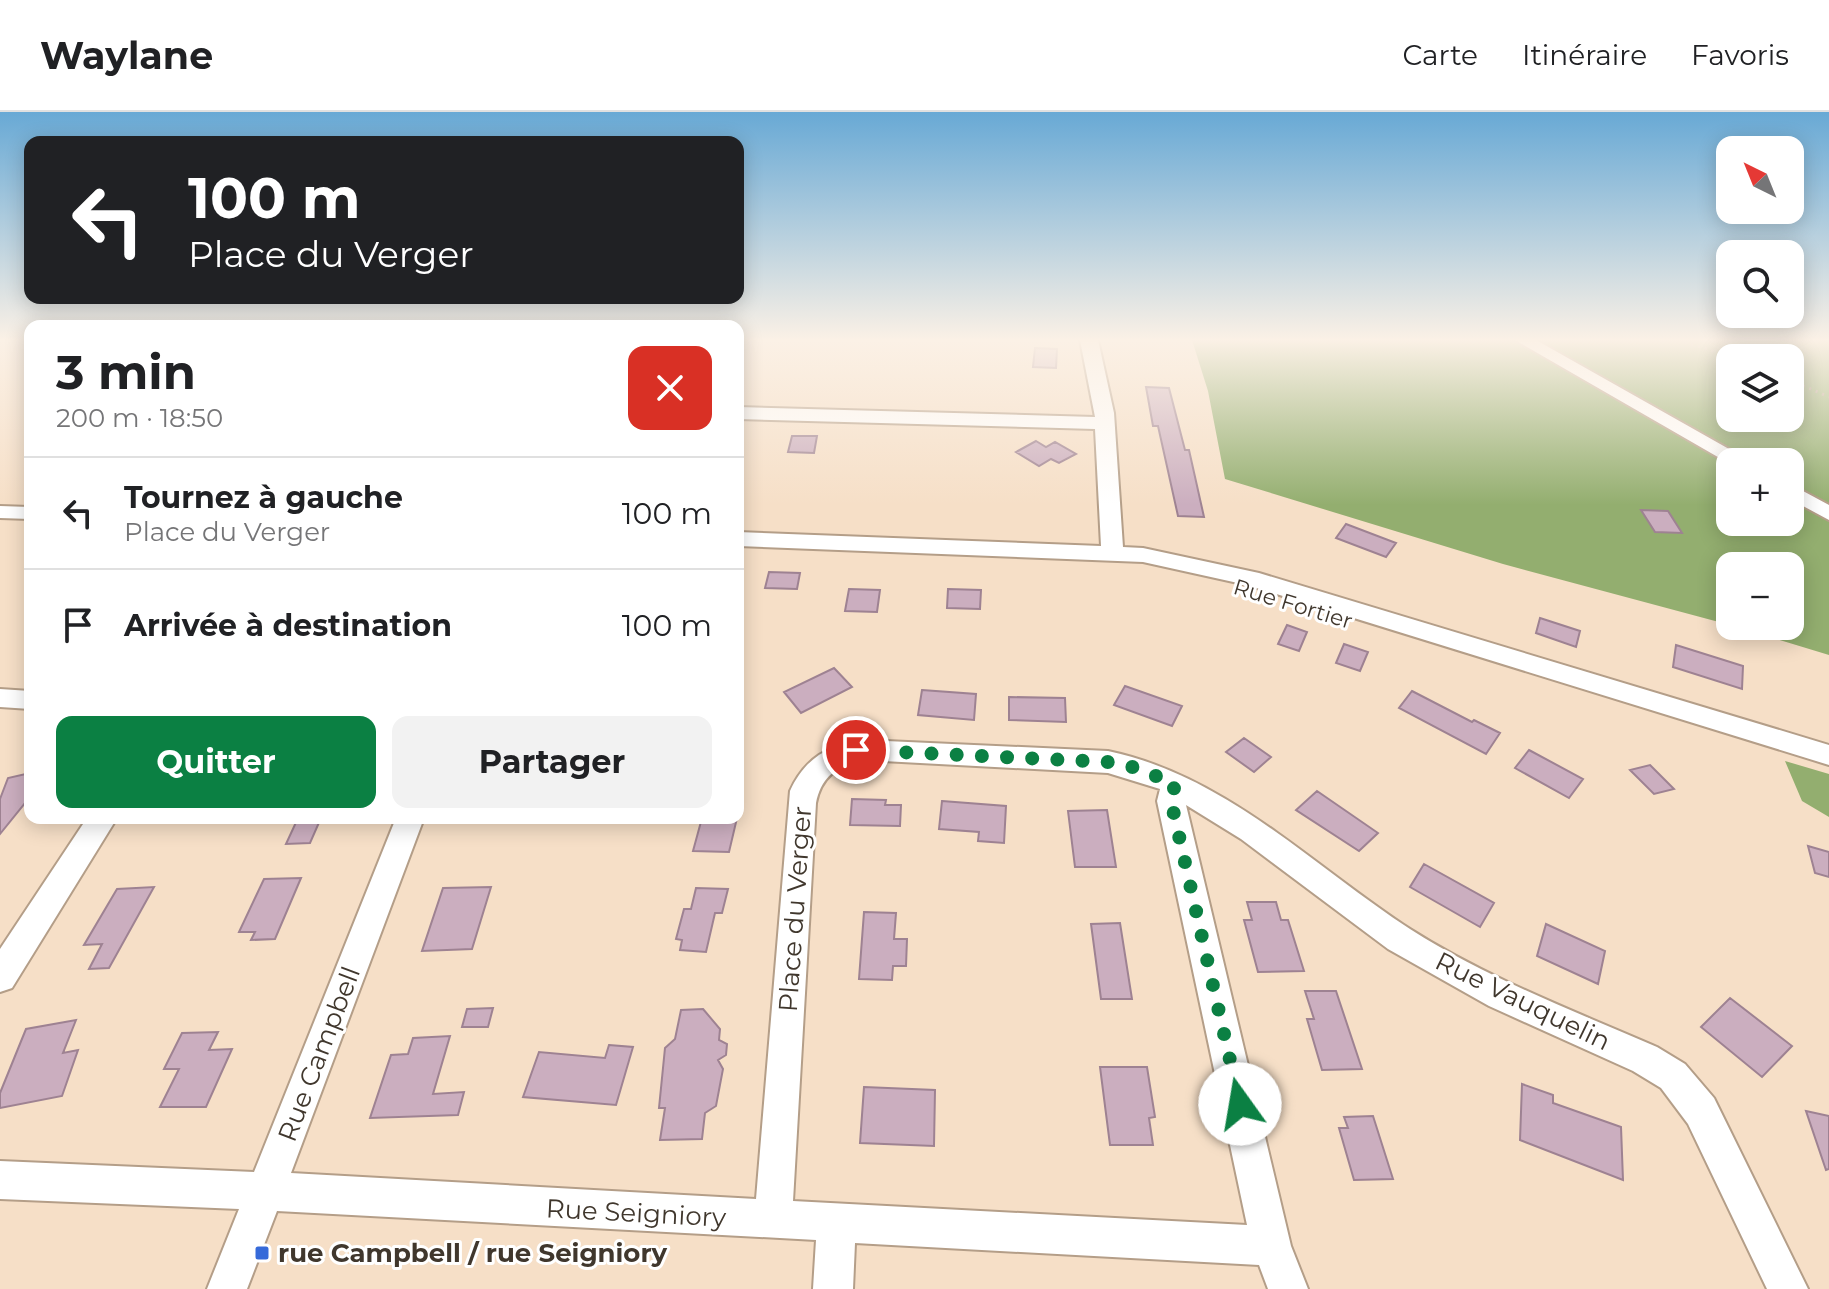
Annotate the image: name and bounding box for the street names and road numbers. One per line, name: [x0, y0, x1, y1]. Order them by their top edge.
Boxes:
street label: Rue Fortier: [1230, 573, 1356, 635]
street label: Place du Verger: [772, 805, 818, 1013]
street label: Rue Vauquelin: [1430, 945, 1616, 1057]
street label: Rue Campbell: [271, 962, 367, 1146]
street label: Rue Seigniory: [545, 1192, 728, 1234]

